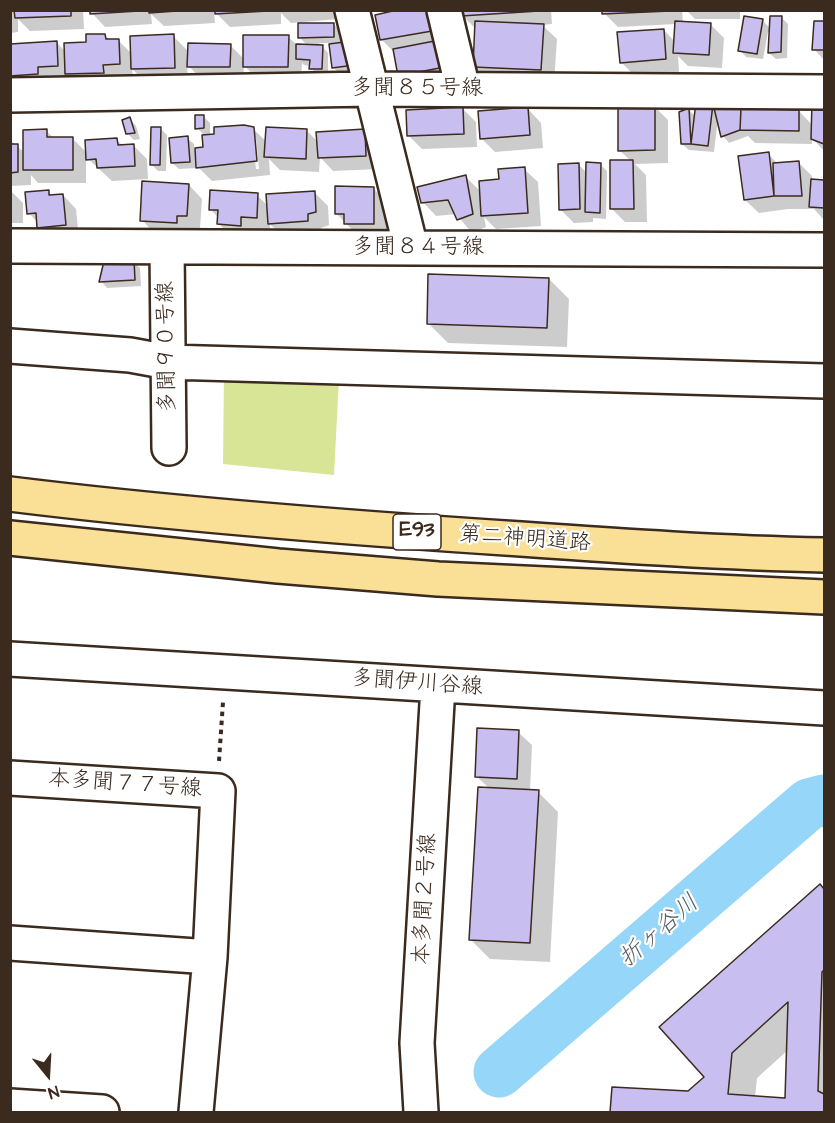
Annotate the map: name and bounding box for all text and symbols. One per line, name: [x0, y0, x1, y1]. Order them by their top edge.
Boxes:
street label: 多聞８５号線: [351, 76, 483, 102]
street label: 多聞８４号線: [352, 235, 484, 261]
street label: 多聞９０号線: [154, 281, 182, 413]
road number: E93: [393, 514, 441, 550]
street label: 第二神明道路: [458, 522, 592, 558]
street label: 多聞伊川谷線: [350, 666, 484, 702]
street label: 本多聞７７号線: [47, 766, 203, 804]
street label: 本多聞２号線: [409, 832, 443, 966]
water label: 折ヶ谷川: [614, 890, 706, 974]
north arrow: [18, 1045, 78, 1105]
text: N: [45, 1080, 62, 1104]

